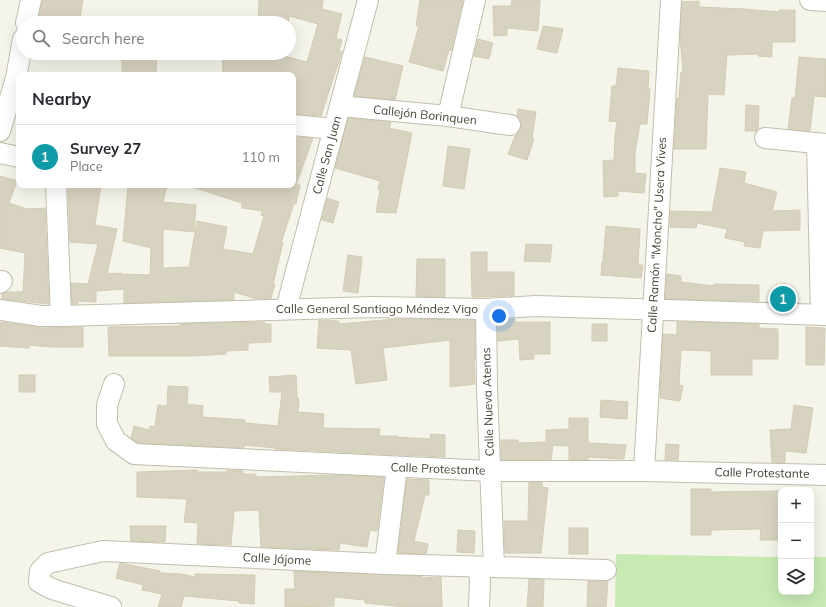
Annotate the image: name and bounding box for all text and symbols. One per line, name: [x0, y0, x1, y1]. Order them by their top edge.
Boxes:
search box: [16, 16, 296, 60]
icon: search: [30, 27, 52, 49]
text: Search here: [62, 29, 144, 48]
text: Nearby: [32, 88, 91, 109]
street label: Callejón Borinquen: [372, 102, 478, 127]
street label: Calle San Juan: [309, 114, 344, 196]
street label: Calle Ramón "Moncho" Usera Vives: [644, 137, 669, 333]
text: Survey 27: [70, 139, 141, 158]
text: 1: [41, 149, 49, 165]
text: 110 m: [242, 149, 280, 165]
text: Place: [70, 158, 103, 174]
pin: 1: [770, 284, 796, 314]
street label: Calle General Santiago Méndez Vigo: [276, 301, 478, 316]
your location: [489, 306, 509, 326]
street label: Calle Nueva Atenas: [478, 347, 497, 457]
street label: Calle Protestante: [390, 459, 486, 478]
street label: Calle Protestante: [714, 464, 810, 481]
map controls: [778, 487, 814, 595]
button: +: [778, 487, 814, 523]
button: −: [778, 523, 814, 559]
street label: Calle Jájome: [242, 549, 312, 568]
button: layers: [778, 559, 814, 595]

